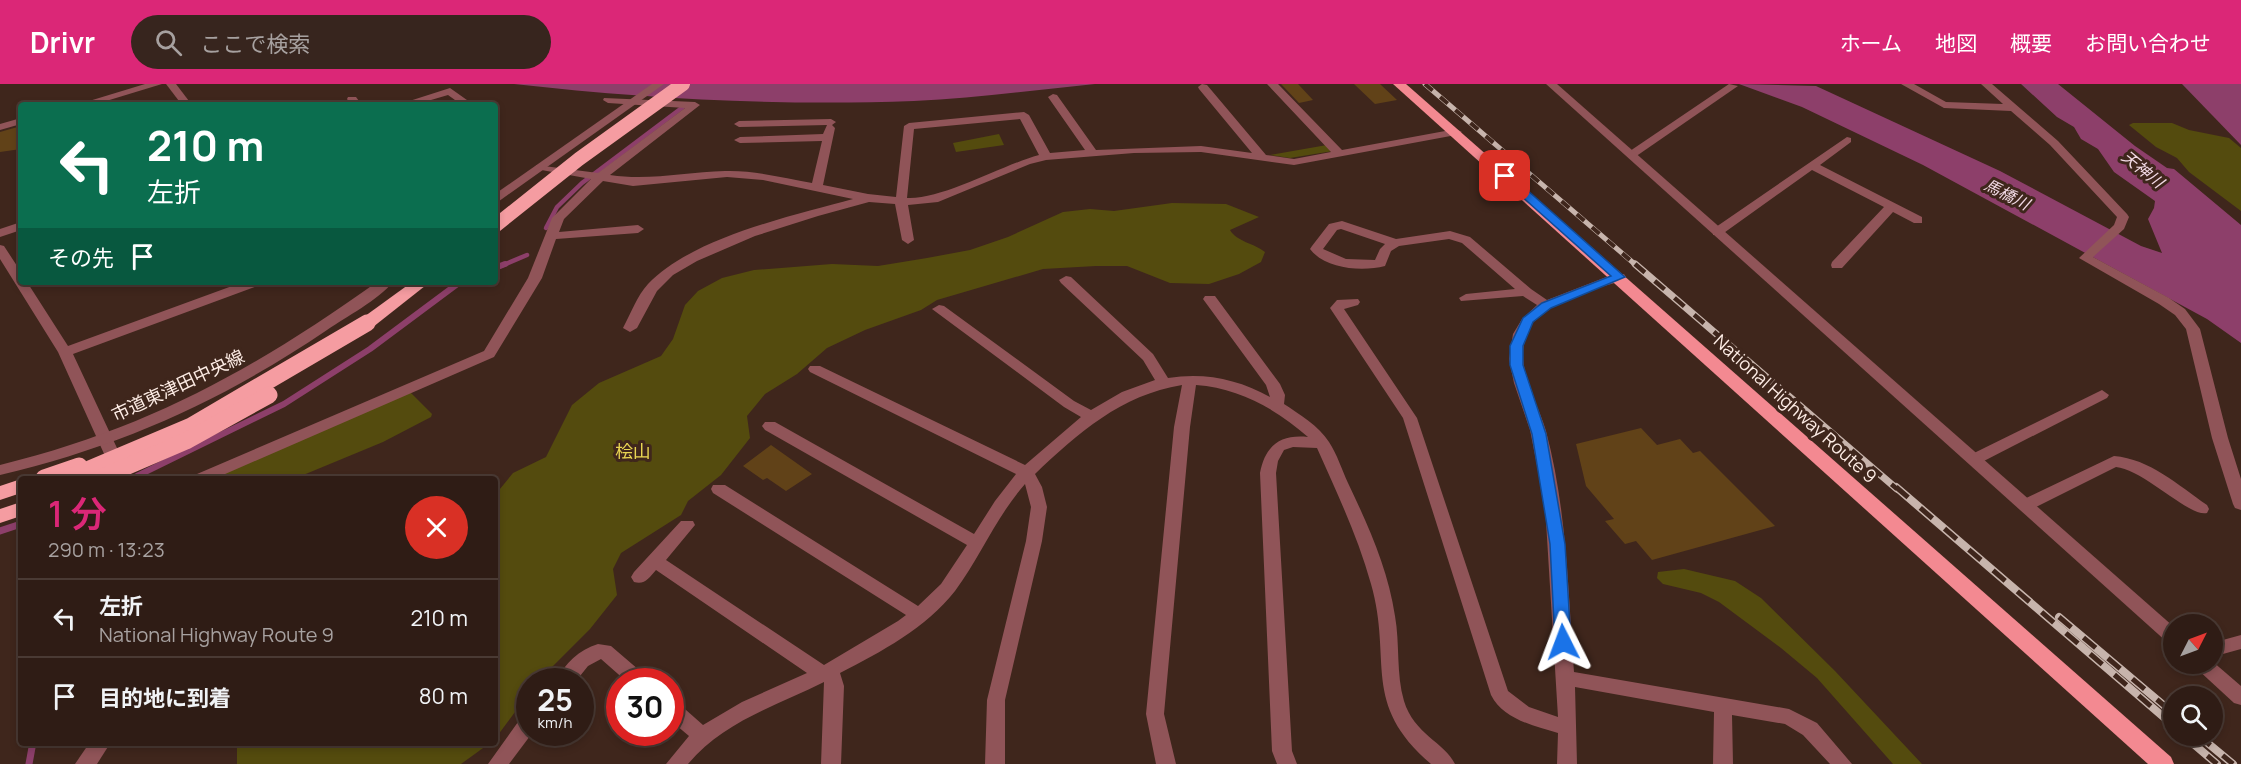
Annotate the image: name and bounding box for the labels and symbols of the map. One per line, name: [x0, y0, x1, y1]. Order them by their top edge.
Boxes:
water label: 天神川: [2117, 145, 2170, 194]
pin: [1479, 150, 1530, 201]
water label: 馬橋川: [1981, 173, 2035, 216]
street label: National Highway Route 9: [1709, 329, 1882, 488]
street label: 市道東津田中央線: [107, 344, 248, 426]
park label: 桧山: [615, 439, 651, 463]
position arrow: [1531, 610, 1595, 674]
north arrow: [2163, 614, 2223, 674]
speed limit sign: 30: [606, 668, 684, 746]

